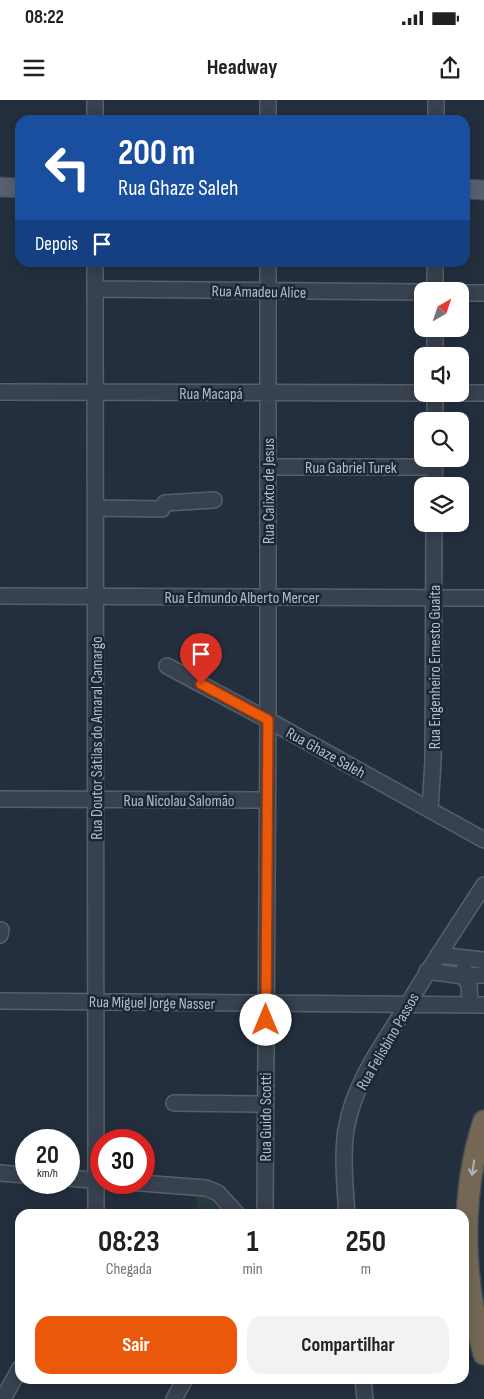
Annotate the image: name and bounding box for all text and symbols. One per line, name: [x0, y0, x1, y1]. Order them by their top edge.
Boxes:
text: 08:22: [25, 6, 64, 29]
icon: menu: [20, 54, 48, 82]
text: Headway: [207, 54, 277, 81]
icon: share: [436, 54, 464, 82]
text: 200 m: [118, 132, 195, 175]
icon: left: [35, 135, 100, 200]
text: Rua Ghaze Saleh: [118, 175, 238, 202]
icon: arrive: [88, 230, 116, 258]
text: Depois: [35, 233, 78, 256]
street label: Rua Amadeu Alice: [211, 282, 307, 303]
north arrow: [414, 282, 469, 338]
map controls: [414, 282, 469, 532]
button: sound: [414, 347, 469, 402]
street label: Rua Macapá: [179, 385, 243, 404]
button: search: [414, 412, 469, 467]
street label: Rua Calixto de Jesus: [260, 438, 279, 544]
street label: Rua Gabriel Turek: [305, 459, 397, 478]
button: layers: [414, 477, 469, 532]
street label: Rua Engenheiro Ernesto Guaíta: [426, 585, 445, 749]
street label: Rua Edmundo Alberto Mercer: [164, 589, 320, 608]
pin: [180, 633, 222, 684]
street label: Rua Doutor Sátilas do Amaral Camargo: [88, 636, 107, 840]
icon: arrive: [187, 640, 215, 668]
street label: Rua Ghaze Saleh: [282, 724, 368, 783]
street label: Rua Nicolau Salomão: [124, 792, 234, 811]
street label: Rua Felisbino Passos: [353, 990, 424, 1094]
street label: Rua Miguel Jorge Nasser: [89, 993, 216, 1014]
position arrow: [239, 993, 291, 1045]
street label: Rua Guido Scotti: [257, 1073, 276, 1161]
speed limit sign: 30: [90, 1129, 155, 1194]
text: 20: [36, 1140, 59, 1171]
one-way arrow: [468, 1160, 478, 1176]
text: km/h: [37, 1166, 58, 1181]
text: 08:23: [98, 1224, 160, 1260]
text: 1: [247, 1224, 258, 1260]
text: 250: [345, 1224, 386, 1260]
text: Chegada: [106, 1260, 152, 1279]
text: min: [243, 1260, 263, 1279]
text: m: [361, 1260, 371, 1279]
button: Sair: [35, 1316, 237, 1374]
button: Compartilhar: [247, 1316, 449, 1374]

